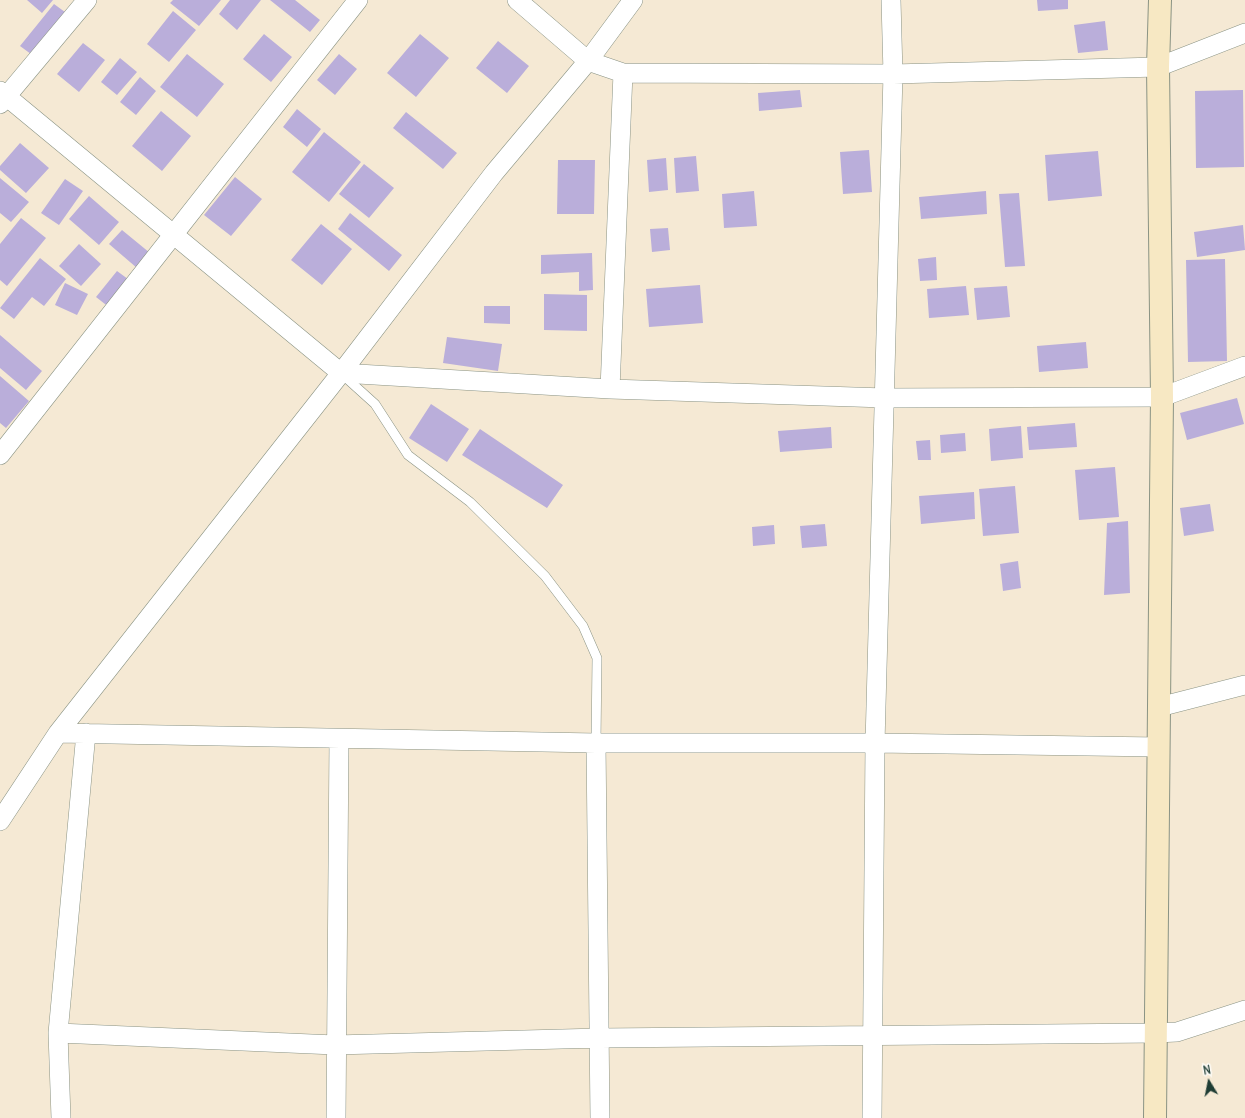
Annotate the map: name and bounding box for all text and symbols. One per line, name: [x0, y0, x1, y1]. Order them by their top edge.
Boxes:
north arrow: [1189, 1062, 1229, 1102]
text: N: [1202, 1063, 1212, 1078]

